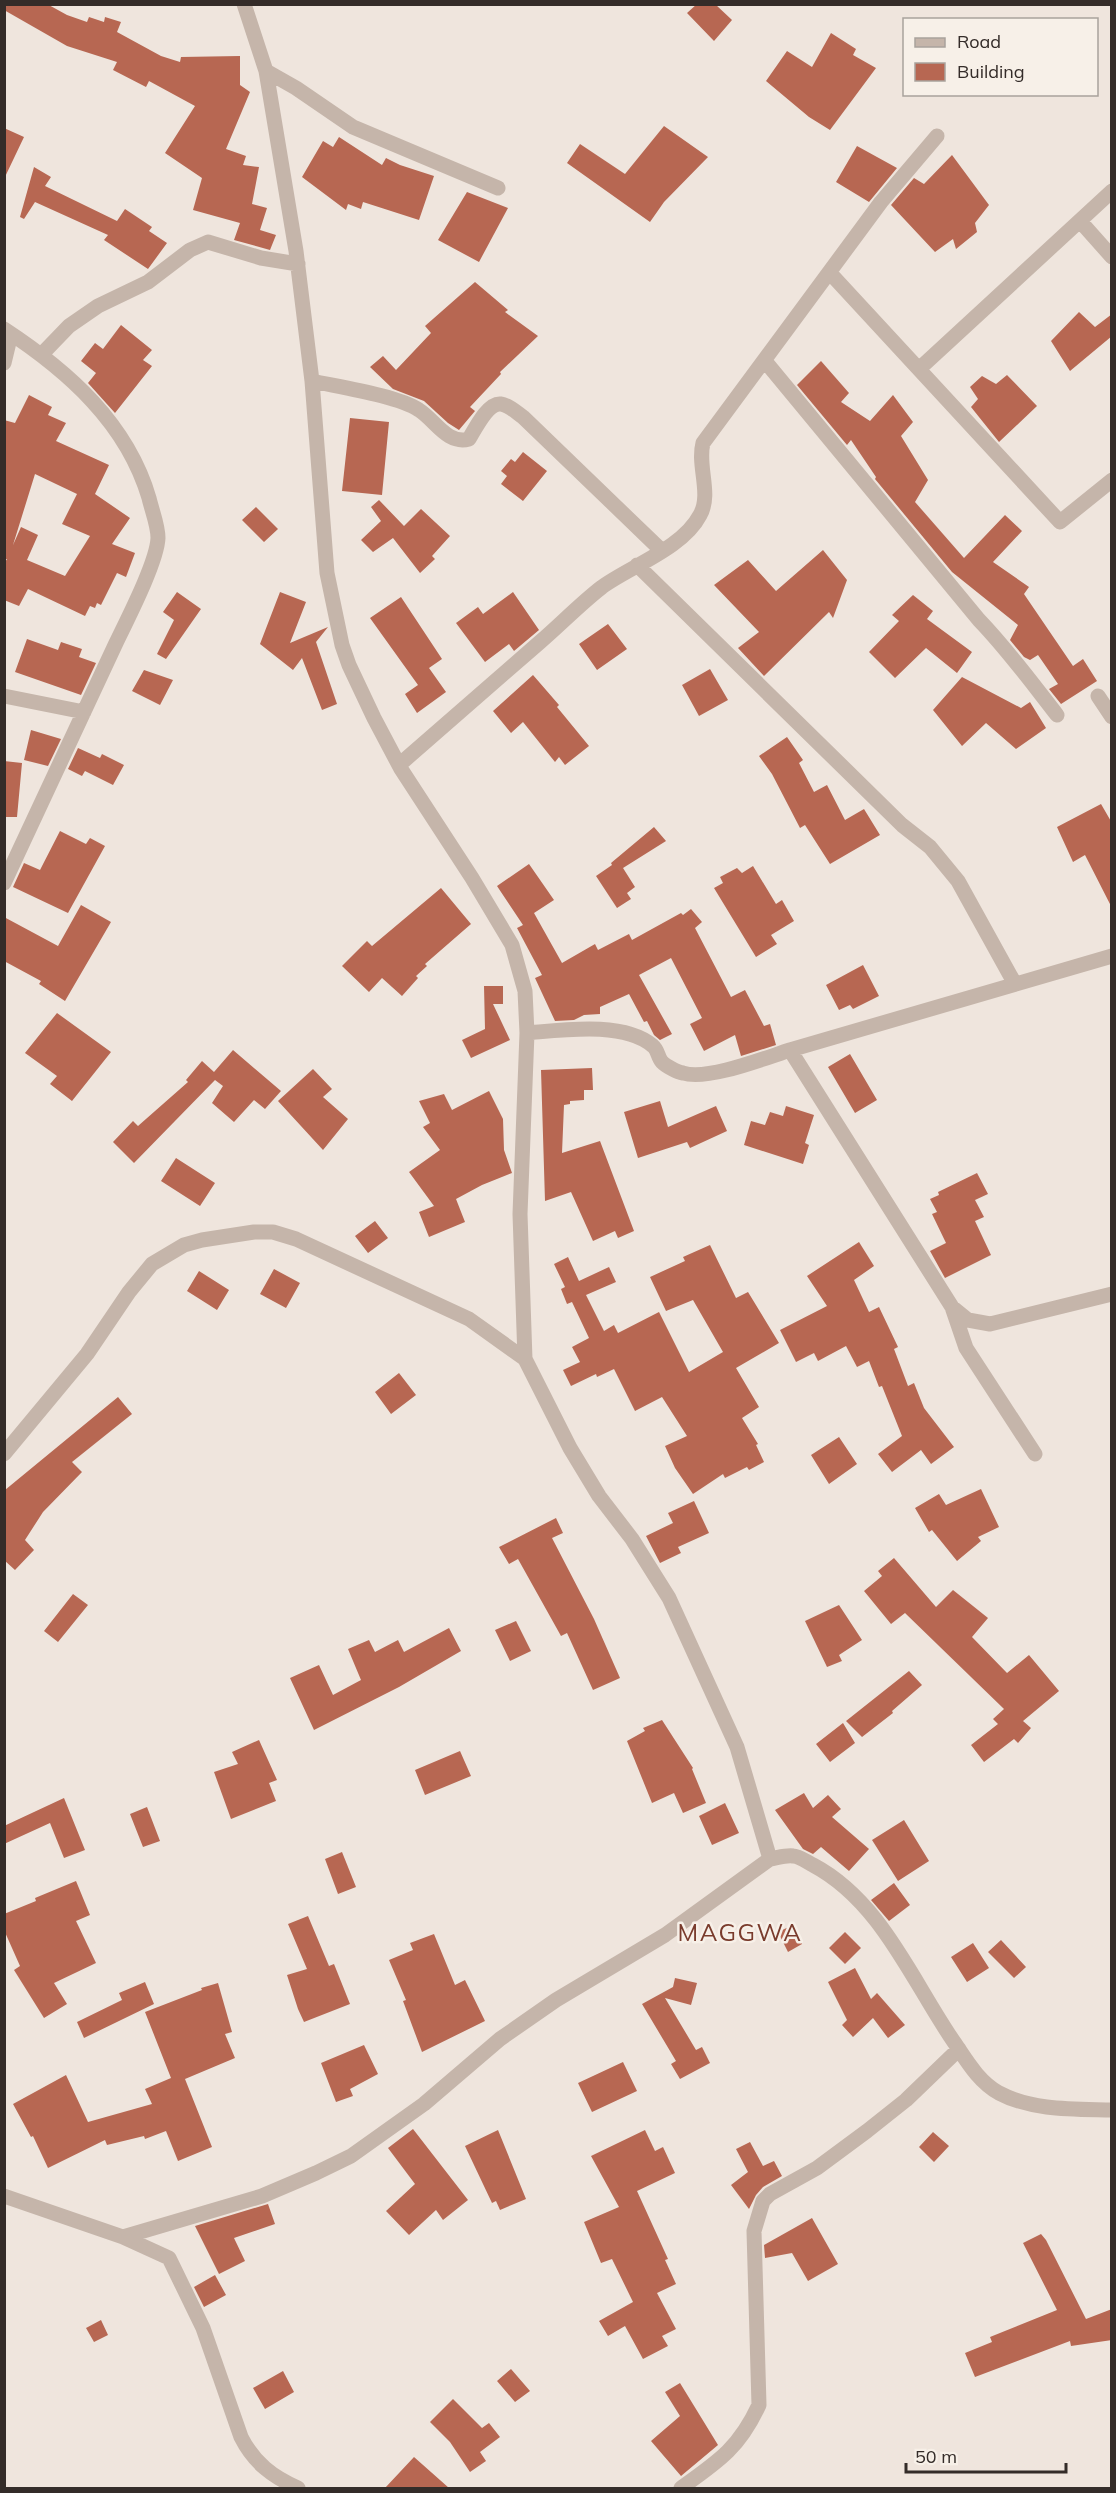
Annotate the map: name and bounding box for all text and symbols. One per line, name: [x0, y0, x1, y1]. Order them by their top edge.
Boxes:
legend: [903, 18, 1098, 96]
text: Road: [957, 30, 1001, 53]
text: Building: [957, 60, 1025, 83]
district label: MAGGWA: [678, 1917, 802, 1947]
scale bar: [906, 2436, 1066, 2474]
text: 50 m: [915, 2445, 957, 2468]

